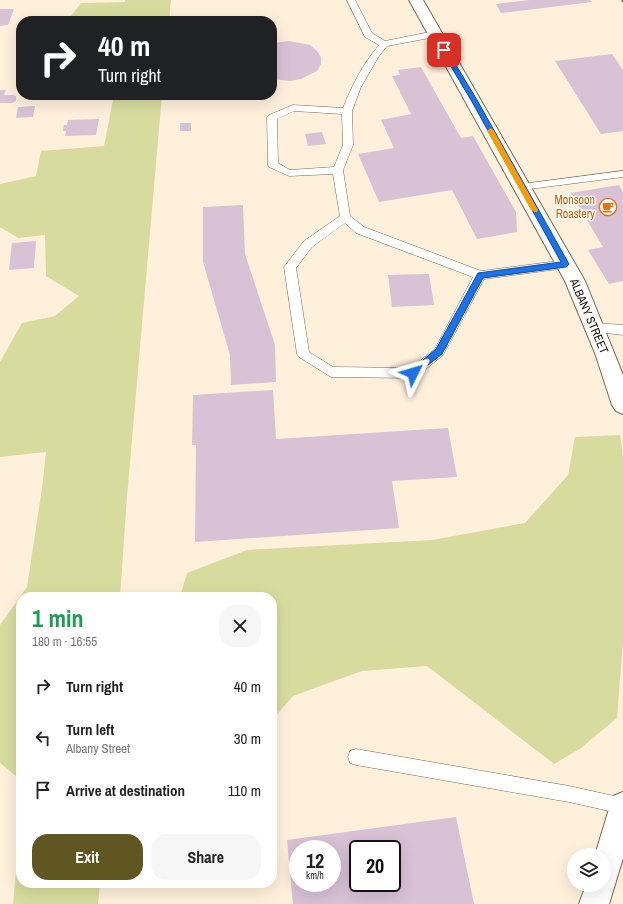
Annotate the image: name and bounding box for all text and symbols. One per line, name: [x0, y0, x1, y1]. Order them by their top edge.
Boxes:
text: 40 m: [98, 27, 150, 65]
icon: right: [32, 32, 84, 84]
pin: [427, 33, 461, 67]
icon: arrive: [433, 39, 455, 61]
text: Turn right: [98, 63, 161, 88]
place label: Monsoon Roastery: [555, 192, 595, 222]
cafe icon: Monsoon Roastery: [598, 197, 618, 217]
street label: ALBANY STREET: [566, 275, 612, 356]
position arrow: [392, 352, 434, 394]
text: 1 min: [32, 602, 83, 634]
button: close: [219, 605, 261, 647]
text: 180 m · 16:55: [32, 633, 97, 650]
icon: right: [32, 675, 54, 697]
text: Turn right: [66, 676, 123, 697]
text: 40 m: [234, 676, 261, 697]
text: Turn left: [66, 719, 114, 740]
icon: left: [32, 727, 54, 749]
text: 30 m: [234, 728, 261, 749]
text: Albany Street: [66, 740, 130, 757]
icon: arrive: [32, 779, 54, 801]
text: Arrive at destination: [66, 780, 185, 801]
text: 110 m: [228, 780, 261, 801]
button: Exit: [32, 834, 143, 880]
button: Share: [151, 834, 261, 880]
speed limit sign: 20: [349, 840, 401, 892]
text: 12: [306, 847, 324, 874]
map controls: [567, 848, 611, 892]
button: layers: [567, 848, 611, 892]
text: km/h: [306, 869, 324, 882]

